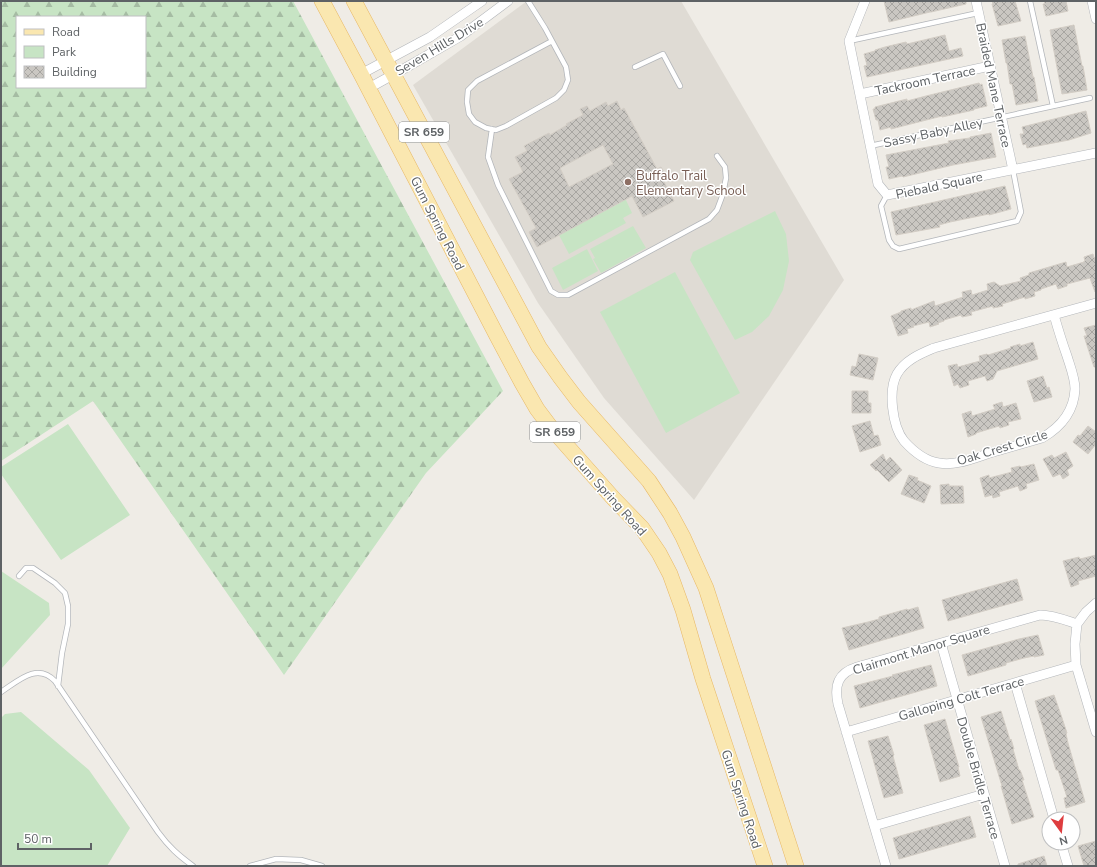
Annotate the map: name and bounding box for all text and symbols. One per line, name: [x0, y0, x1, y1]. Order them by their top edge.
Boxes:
street label: Seven Hills Drive: [392, 13, 487, 80]
legend: [16, 16, 146, 88]
street label: Braided Mane Terrace: [971, 21, 1015, 149]
text: Road: [52, 24, 80, 40]
text: Park: [52, 44, 77, 60]
street label: Tackroom Terrace: [873, 62, 977, 100]
text: Building: [52, 64, 97, 80]
street label: Sassy Baby Alley: [882, 114, 985, 152]
road number: SR 659: [399, 122, 449, 142]
place label: Buffalo Trail Elementary School: [636, 167, 746, 200]
street label: Piebald Square: [894, 168, 984, 204]
street label: Gum Spring Road: [406, 173, 469, 273]
marker: Buffalo Trail Elementary School: [623, 177, 633, 187]
road number: SR 659: [530, 422, 580, 442]
street label: Oak Crest Circle: [955, 426, 1050, 470]
street label: Gum Spring Road: [568, 451, 650, 540]
street label: Clairmont Manor Square: [850, 620, 992, 679]
street label: Galloping Colt Terrace: [896, 672, 1026, 726]
street label: Double Bridle Terrace: [952, 715, 1004, 842]
street label: Gum Spring Road: [717, 748, 766, 851]
north arrow: [1041, 811, 1081, 851]
scale bar: [18, 825, 91, 851]
text: 50 m: [24, 831, 52, 847]
text: N: [1058, 832, 1069, 848]

